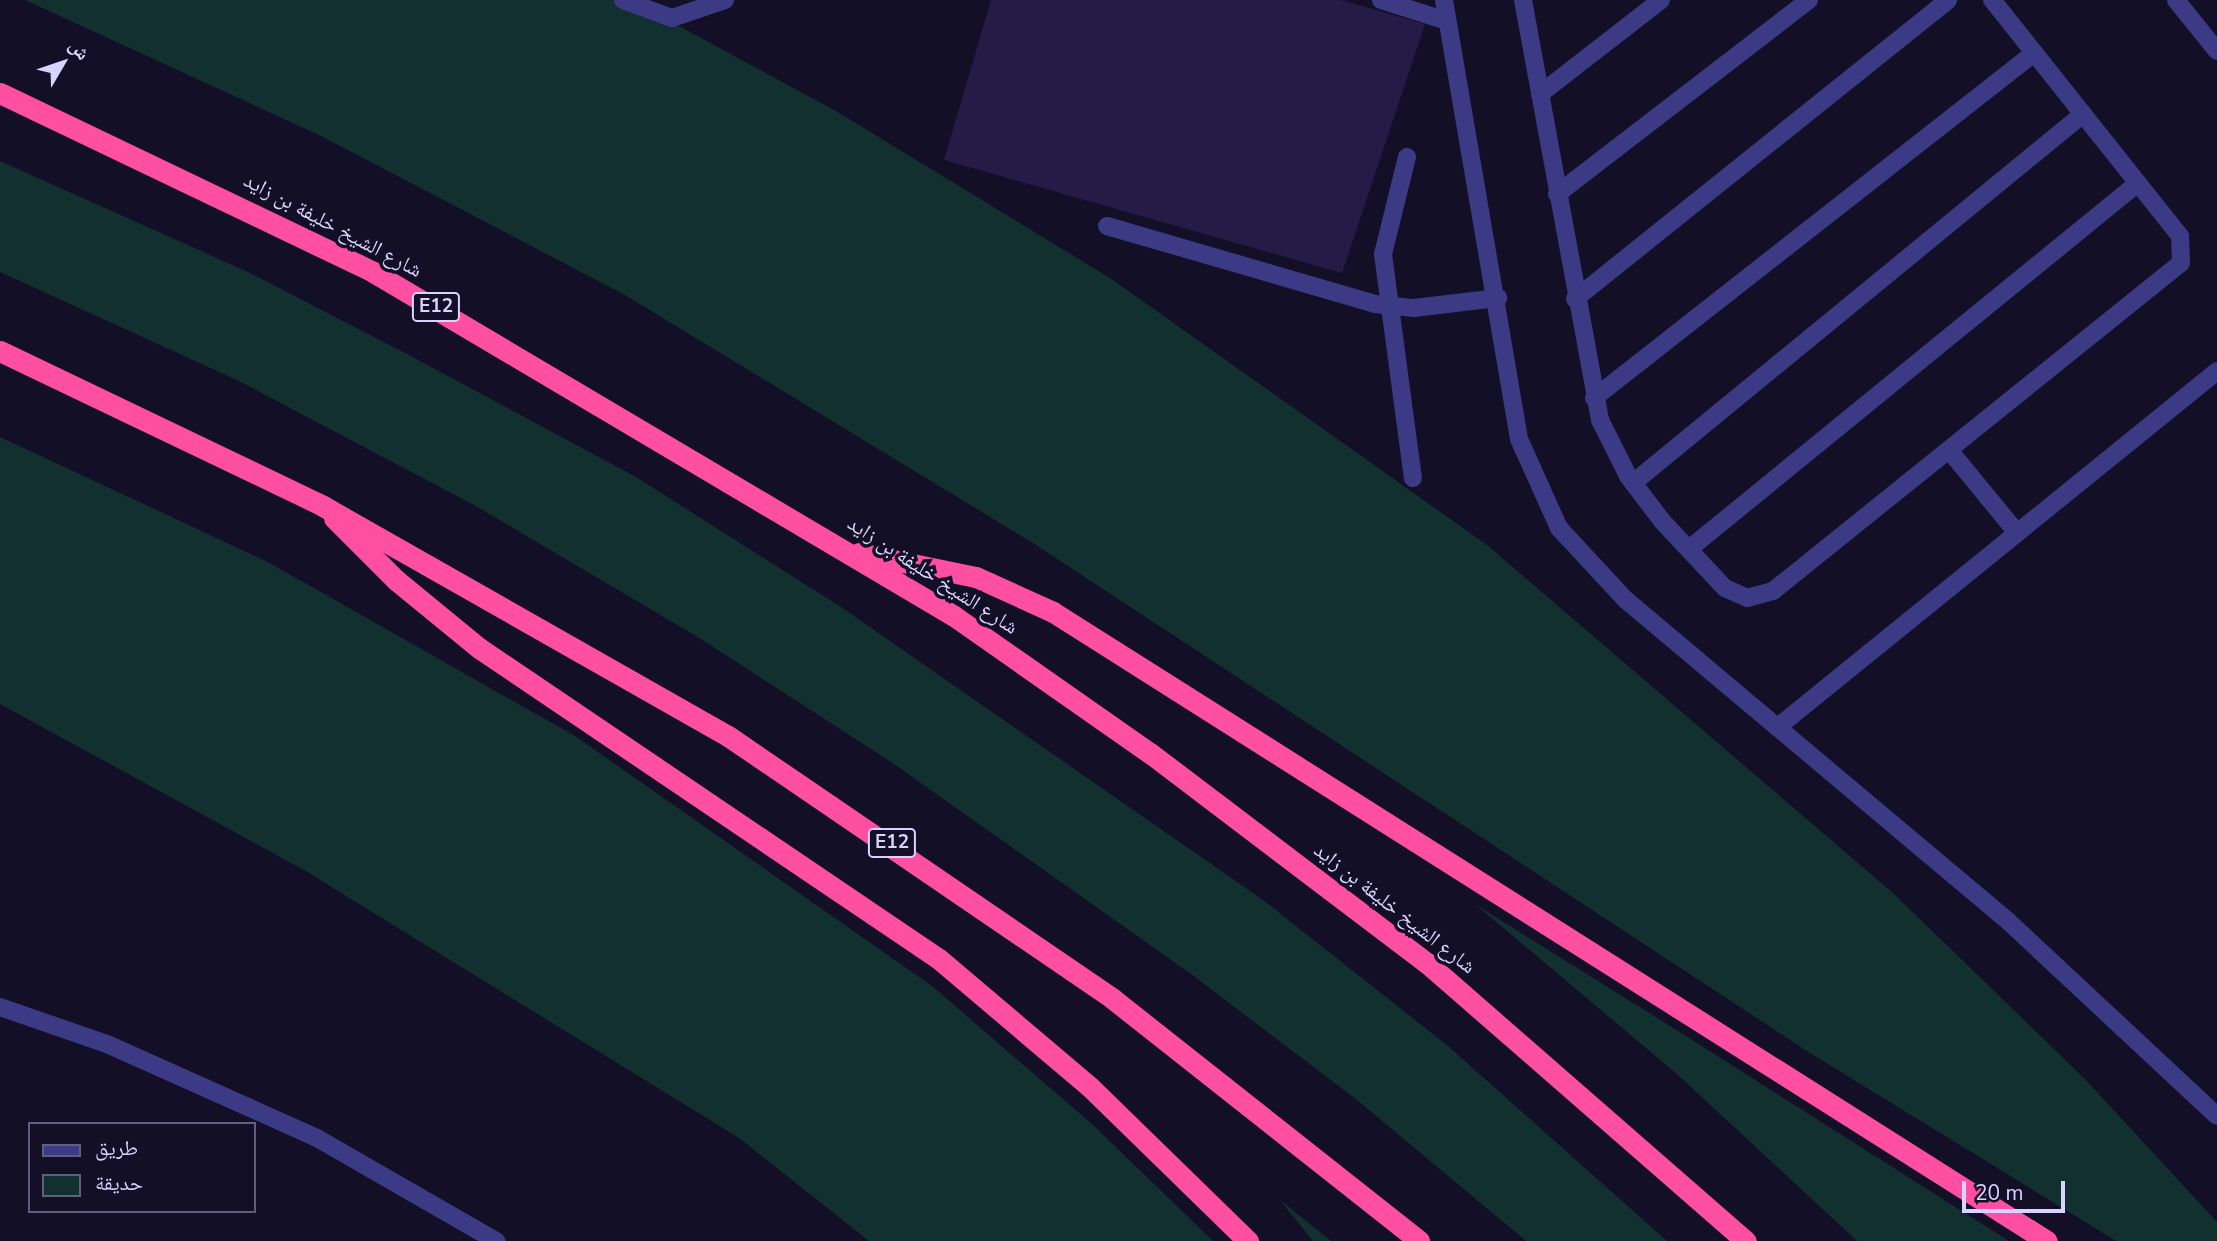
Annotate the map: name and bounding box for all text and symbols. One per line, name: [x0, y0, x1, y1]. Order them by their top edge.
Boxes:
north arrow: [28, 28, 98, 98]
text: ش: [63, 34, 96, 66]
street label: شارع الشيخ خليفة بن زايد: [239, 167, 427, 283]
road number: E12: [412, 292, 460, 322]
street label: شارع الشيخ خليفة بن زايد: [843, 510, 1023, 640]
road number: E12: [868, 828, 917, 858]
street label: شارع الشيخ خليفة بن زايد: [1309, 837, 1481, 979]
legend: [28, 1122, 256, 1213]
text: طريق: [95, 1134, 138, 1162]
scale bar: [1965, 1168, 2068, 1212]
text: حديقة: [95, 1169, 143, 1197]
text: 20 m: [1975, 1179, 2024, 1207]

